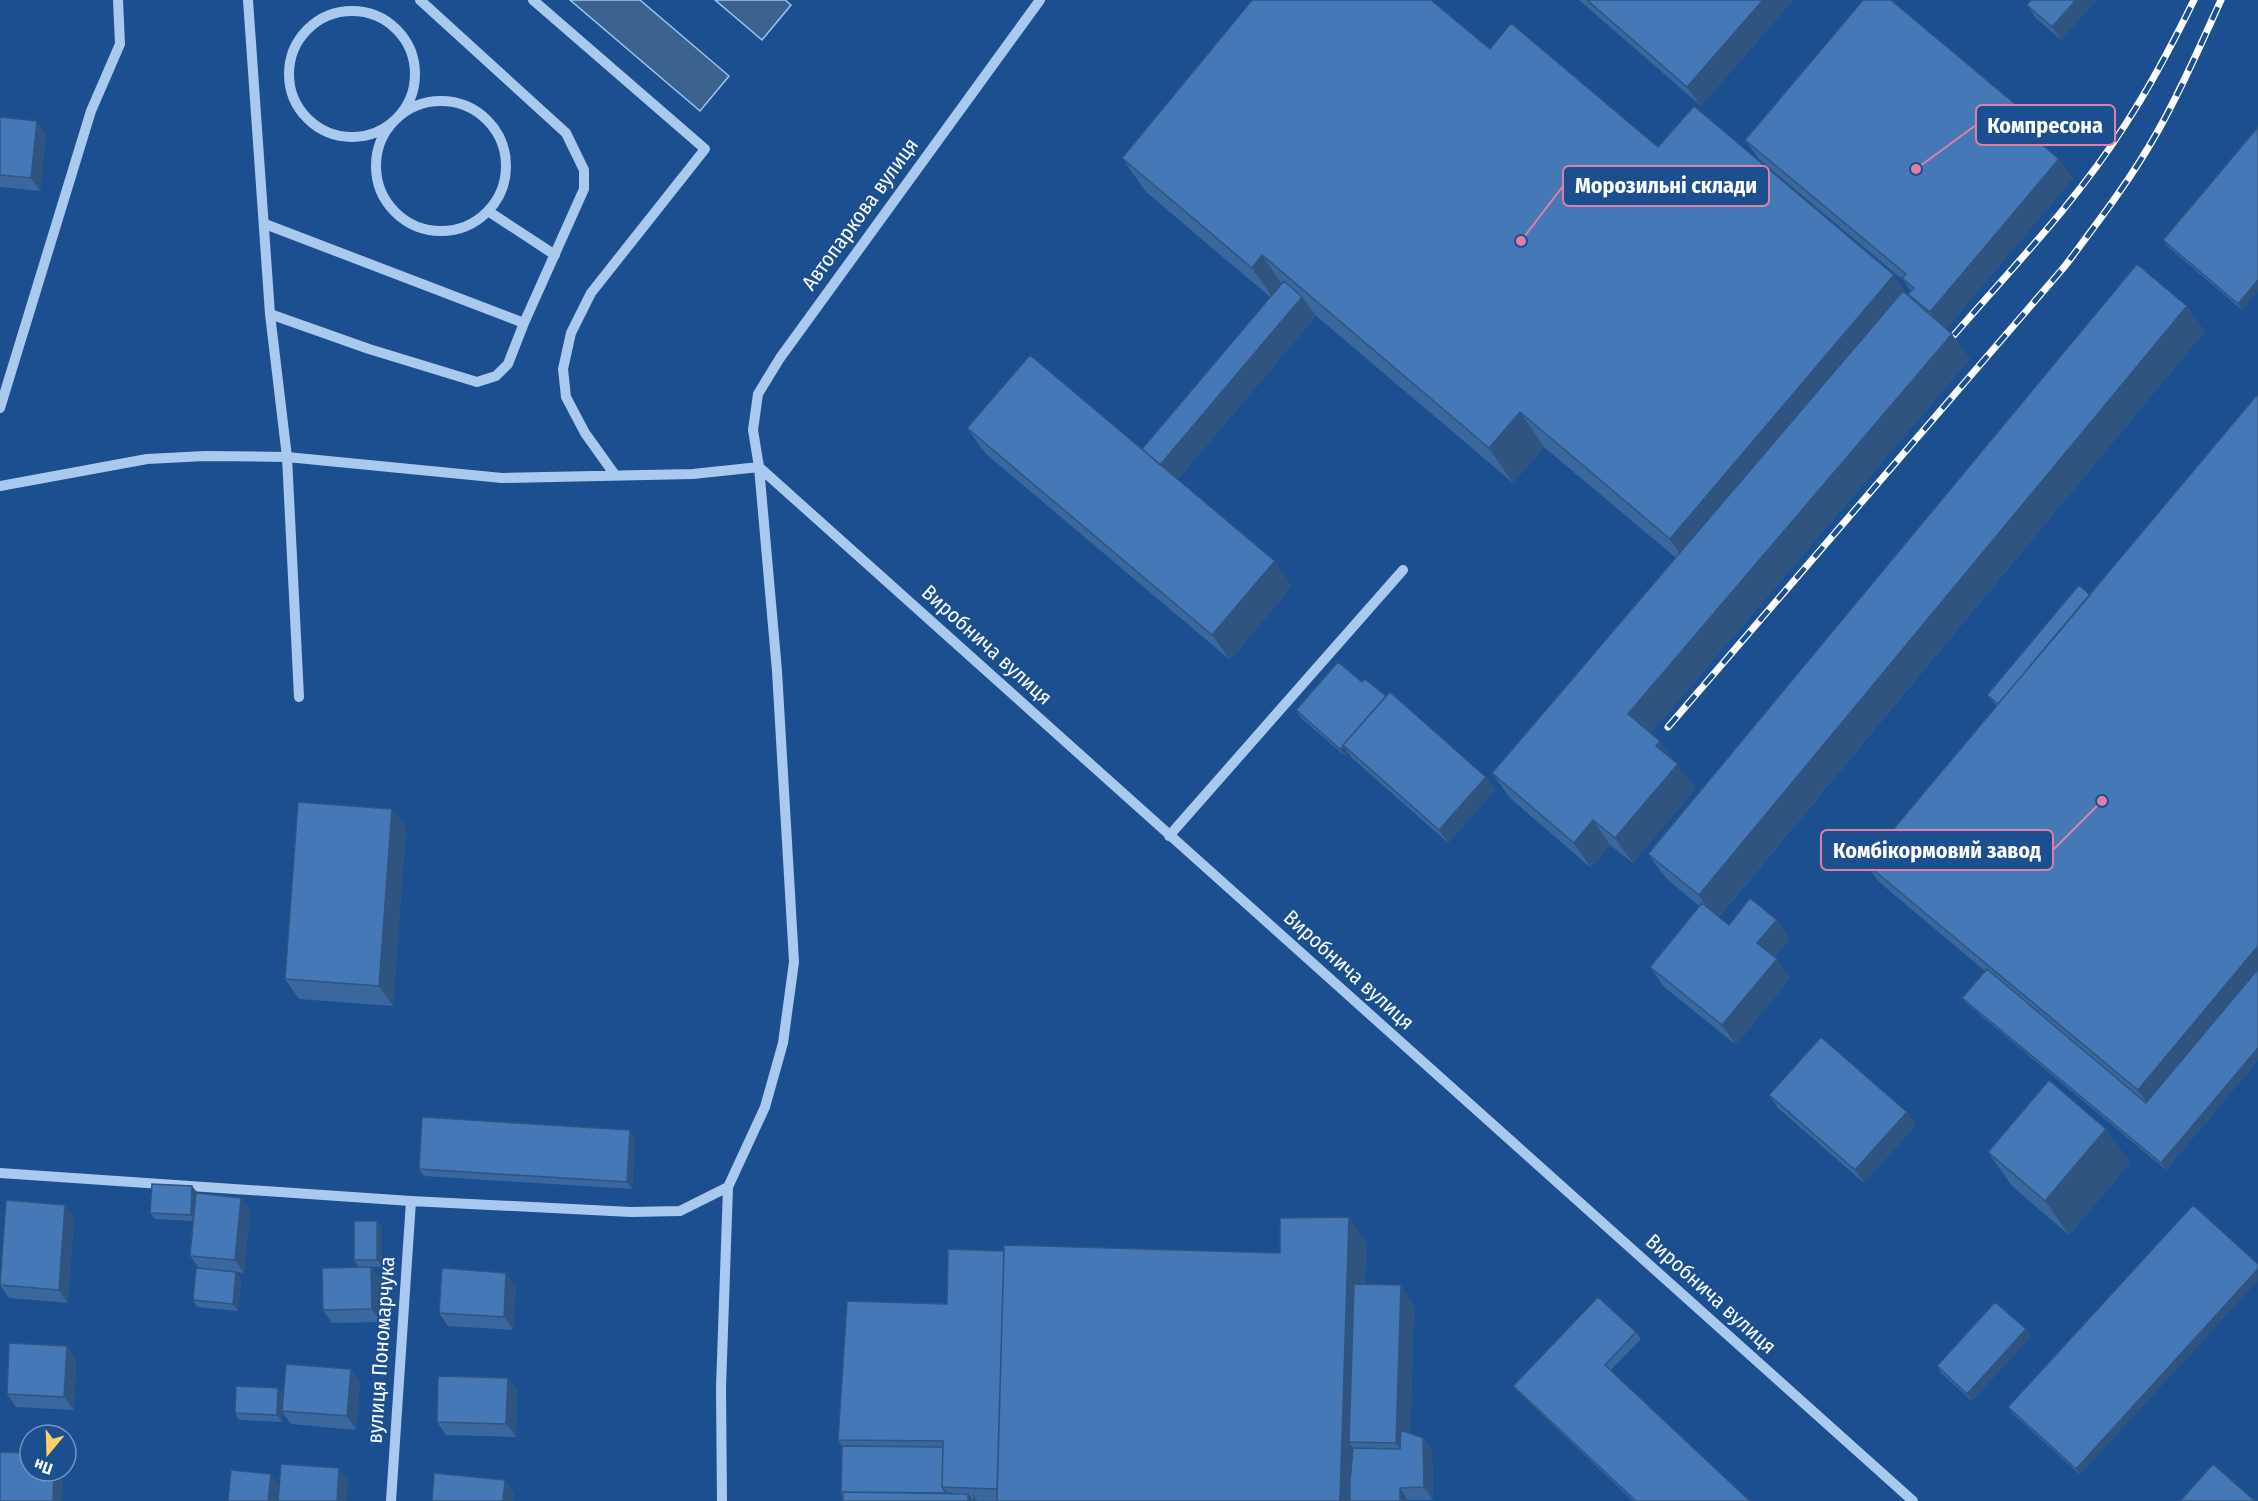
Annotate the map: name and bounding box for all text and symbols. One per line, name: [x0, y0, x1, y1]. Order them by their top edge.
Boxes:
callout: Компресона: [1976, 105, 2115, 145]
text: Компресона: [1987, 112, 2103, 139]
street label: Автопаркова вулиця: [796, 133, 924, 295]
callout: Морозильні склади: [1563, 166, 1769, 206]
text: Морозильні склади: [1575, 172, 1757, 199]
street label: Виробнича вулиця: [916, 579, 1058, 711]
callout: Комбікормовий завод: [1821, 830, 2053, 870]
text: Комбікормовий завод: [1833, 837, 2041, 864]
street label: Виробнича вулиця: [1278, 904, 1420, 1036]
street label: Виробнича вулиця: [1640, 1228, 1782, 1360]
street label: вулиця Пономарчука: [361, 1255, 401, 1445]
north arrow: [18, 1423, 78, 1483]
text: Пн: [32, 1455, 55, 1479]

